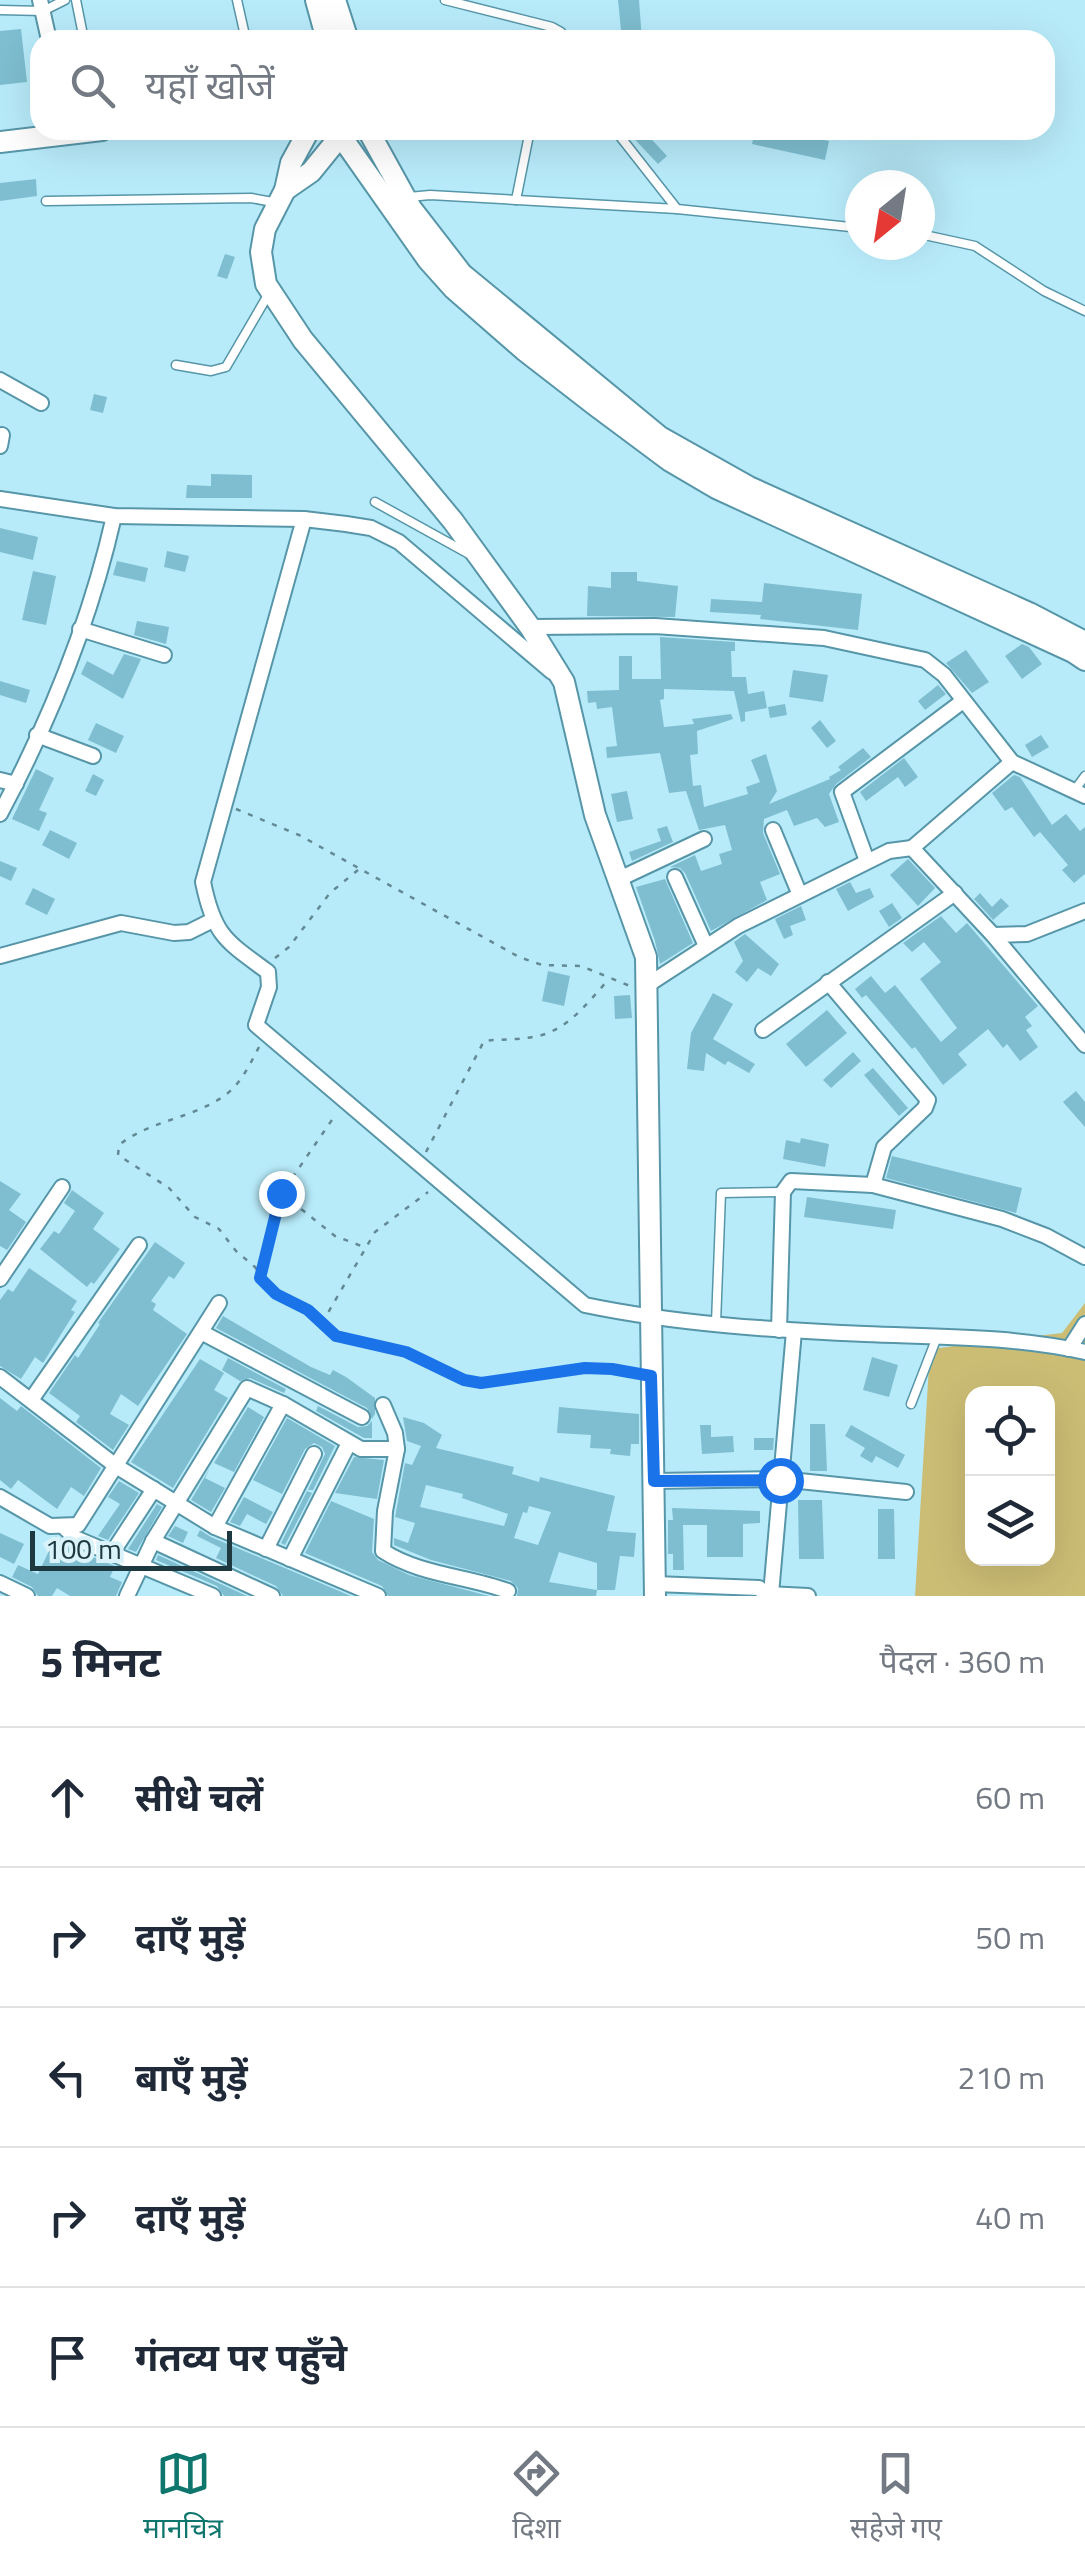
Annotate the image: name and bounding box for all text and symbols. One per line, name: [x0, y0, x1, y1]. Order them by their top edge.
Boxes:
search box: [30, 30, 1055, 140]
text: यहाँ खोजें: [145, 56, 275, 114]
icon: search: [65, 58, 120, 113]
north arrow: [845, 170, 935, 260]
route end: [259, 1171, 305, 1217]
map controls: [965, 1386, 1055, 1566]
button: locate: [965, 1386, 1055, 1476]
route start: [758, 1458, 804, 1504]
button: layers: [965, 1476, 1055, 1566]
scale bar: [30, 1526, 232, 1571]
text: 100 m: [45, 1527, 122, 1570]
text: 5 मिनट: [40, 1629, 161, 1693]
text: पैदल · 360 m: [880, 1637, 1045, 1685]
text: सीधे चलें: [135, 1768, 263, 1826]
icon: ahead: [40, 1770, 95, 1825]
text: 60 m: [975, 1773, 1045, 1821]
text: दाएँ मुड़ें: [135, 1908, 245, 1966]
icon: right: [40, 1910, 95, 1965]
text: 50 m: [975, 1913, 1045, 1961]
text: बाएँ मुड़ें: [135, 2048, 248, 2106]
icon: left: [40, 2050, 95, 2105]
text: 210 m: [957, 2053, 1045, 2101]
text: दाएँ मुड़ें: [135, 2188, 245, 2246]
icon: right: [40, 2190, 95, 2245]
text: 40 m: [975, 2193, 1045, 2241]
text: गंतव्य पर पहुँचे: [135, 2328, 347, 2386]
icon: arrive: [40, 2330, 95, 2385]
tab: मानचित्र: [143, 2446, 223, 2549]
tab: दिशा: [509, 2446, 564, 2549]
tab: सहेजे गए: [850, 2446, 942, 2549]

